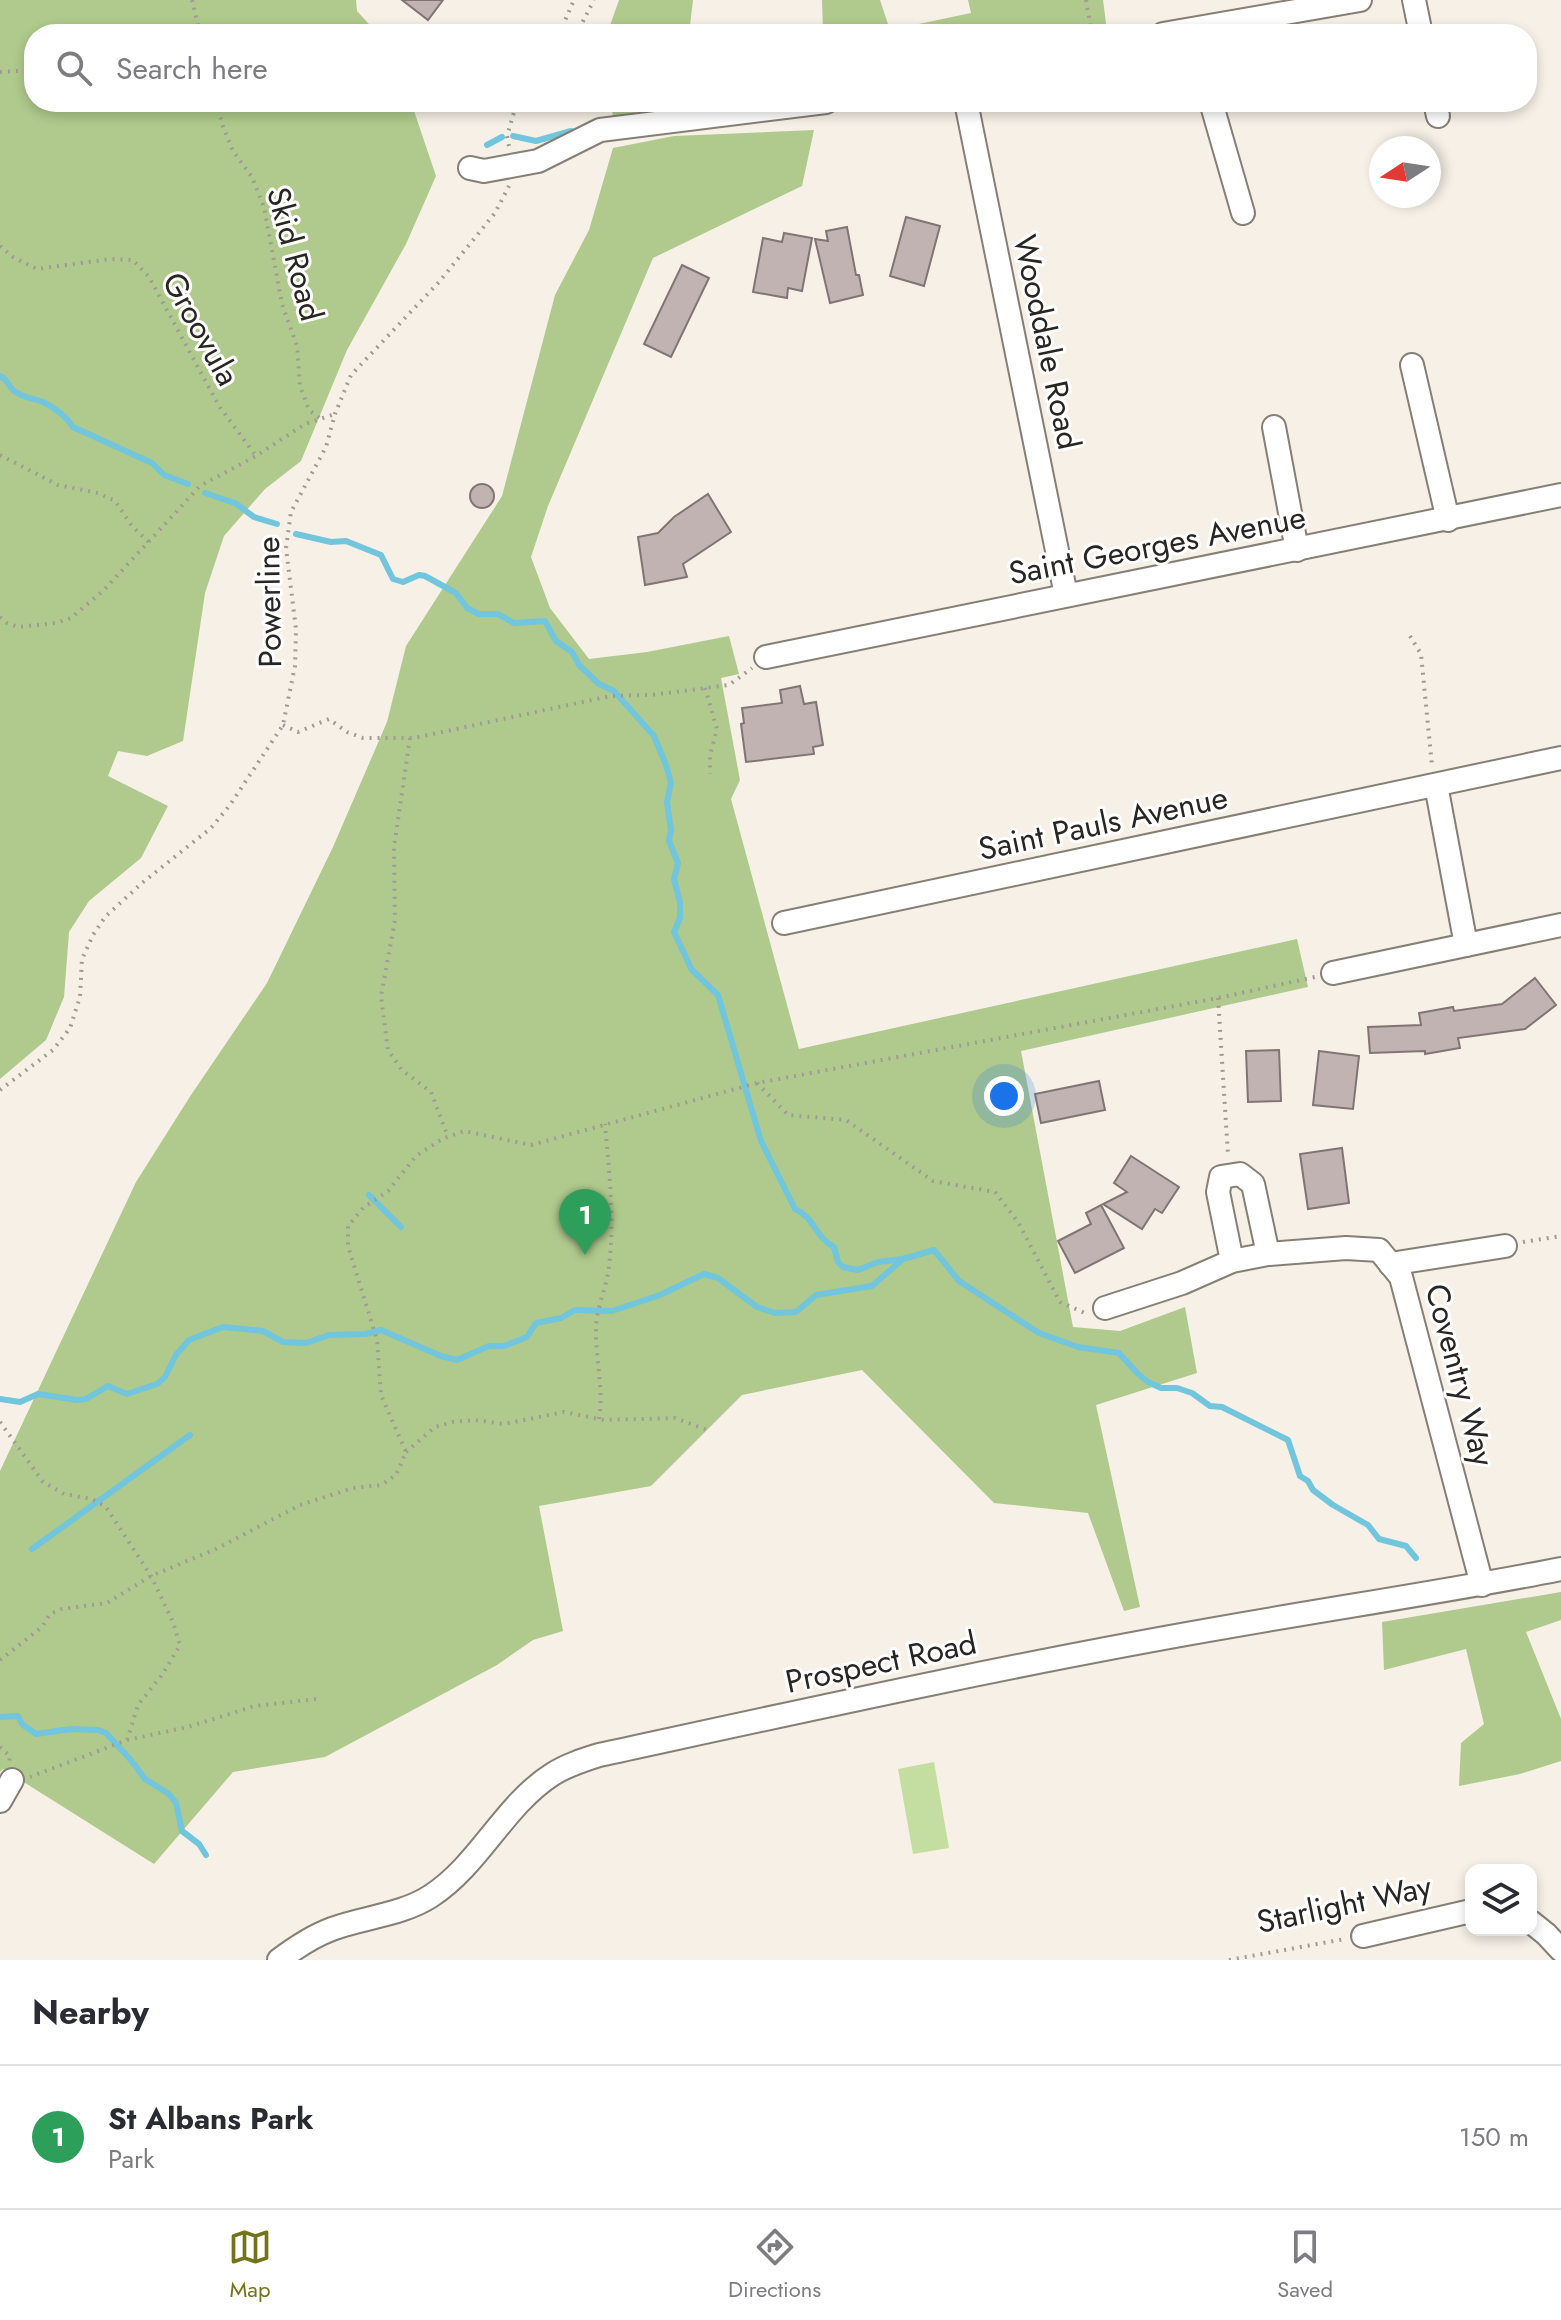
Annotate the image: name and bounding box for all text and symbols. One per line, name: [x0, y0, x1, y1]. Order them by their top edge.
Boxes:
search box: [24, 24, 1537, 112]
icon: search: [52, 46, 96, 90]
text: Search here: [116, 47, 268, 90]
north arrow: [1369, 136, 1441, 208]
street label: Skid Road: [255, 182, 335, 326]
street label: Wooddale Road: [1002, 230, 1092, 454]
street label: Groovula: [151, 264, 251, 394]
street label: Saint Georges Avenue: [1005, 494, 1309, 596]
street label: Powerline: [245, 536, 293, 668]
street label: Saint Pauls Avenue: [974, 774, 1232, 872]
your location: [984, 1076, 1024, 1116]
pin: 1: [559, 1189, 611, 1255]
street label: Coventry Way: [1414, 1279, 1507, 1472]
street label: Prospect Road: [781, 1619, 981, 1705]
street label: Starlight Way: [1252, 1863, 1436, 1945]
map controls: [1465, 1864, 1537, 1936]
button: layers: [1465, 1864, 1537, 1936]
text: Nearby: [32, 1988, 149, 2037]
text: St Albans Park: [108, 2097, 314, 2140]
text: 1: [51, 2118, 65, 2156]
text: 150 m: [1459, 2118, 1529, 2156]
text: Park: [108, 2140, 154, 2178]
tab: Map: [228, 2225, 272, 2305]
tab: Directions: [728, 2225, 821, 2305]
tab: Saved: [1277, 2225, 1333, 2305]

